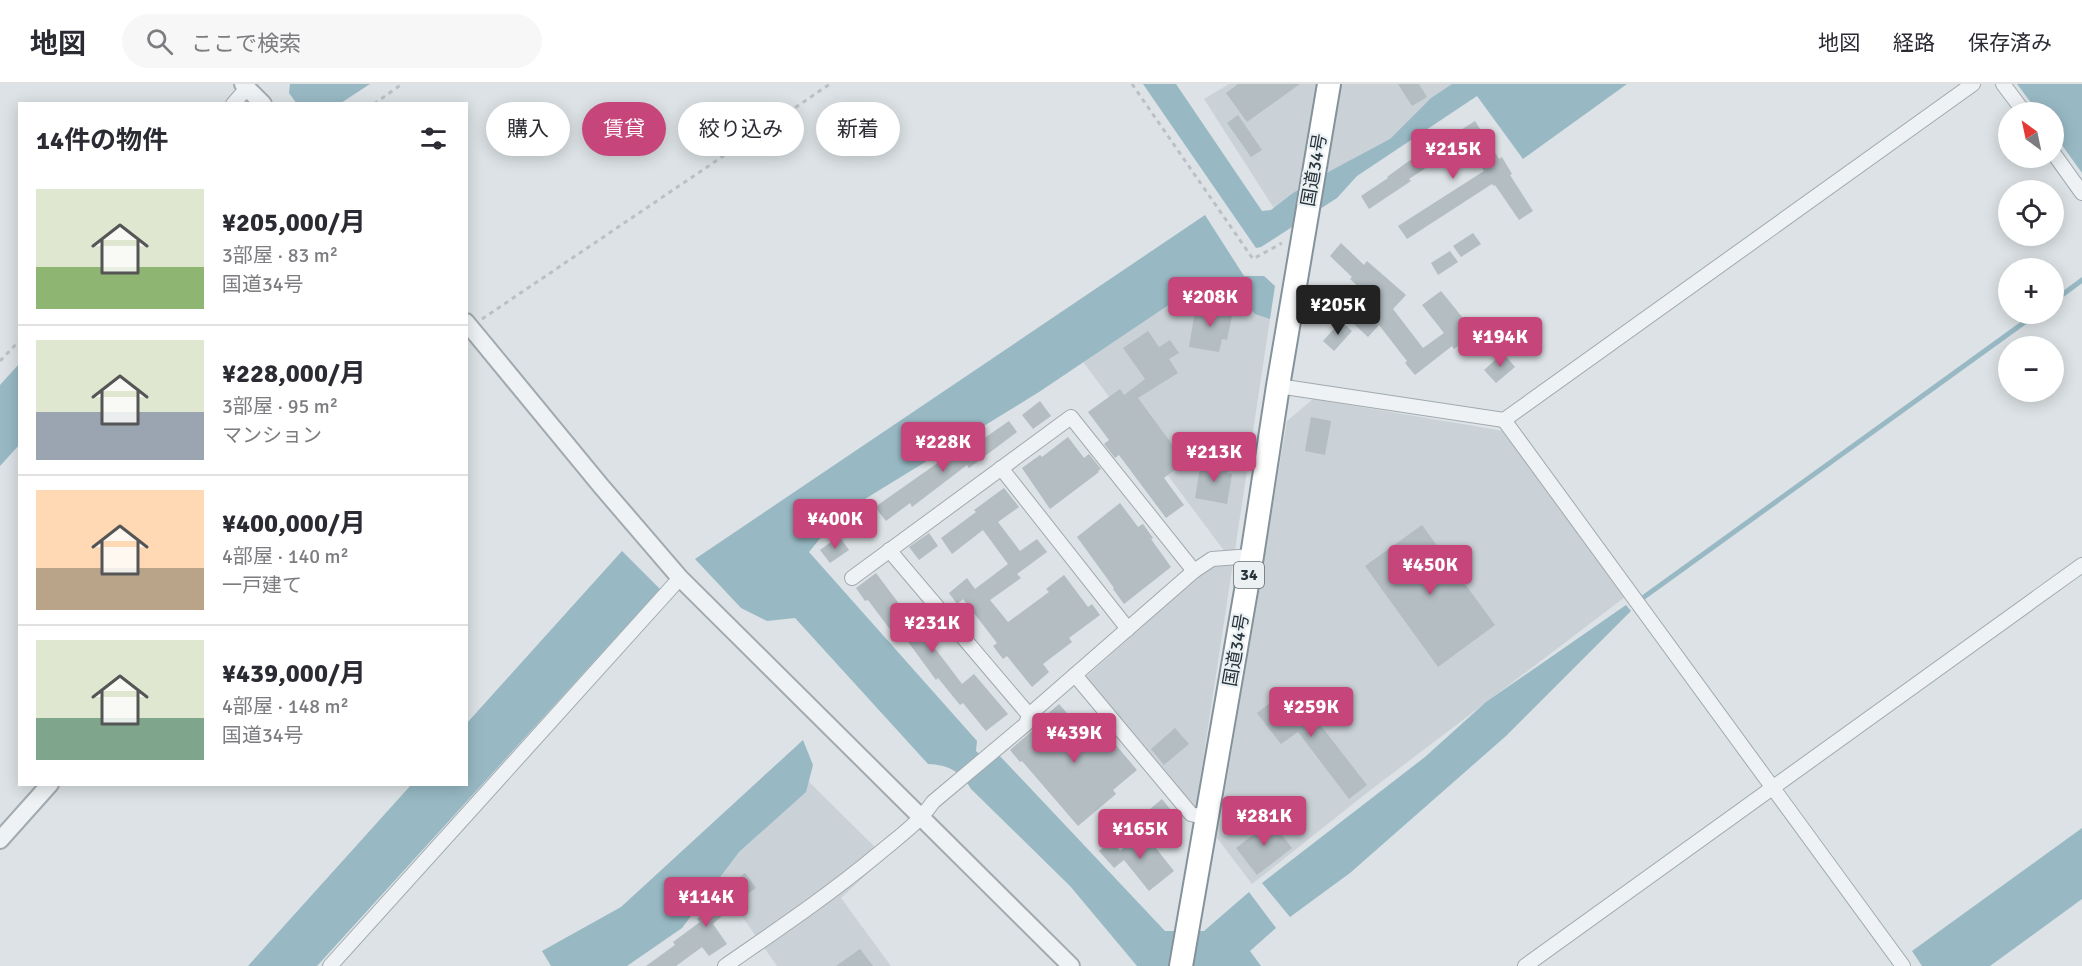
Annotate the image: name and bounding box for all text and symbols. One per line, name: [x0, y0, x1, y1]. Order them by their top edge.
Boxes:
search box: [122, 14, 542, 68]
icon: search: [143, 25, 176, 58]
text: 地図: [30, 27, 86, 61]
text: ここで検索: [191, 30, 301, 57]
text: 地図: [1818, 30, 1860, 56]
text: 経路: [1893, 30, 1935, 56]
text: 保存済み: [1968, 30, 2052, 56]
chip: 購入: [486, 102, 570, 156]
chip: 賃貸: [582, 102, 666, 156]
chip: 絞り込み: [678, 102, 804, 156]
chip: 新着: [816, 102, 900, 156]
north arrow: [1998, 102, 2064, 168]
map controls: [1998, 102, 2064, 402]
icon: filters: [417, 122, 450, 155]
text: 14件の物件: [36, 125, 168, 157]
pin: ¥215K: [1411, 129, 1495, 180]
street label: 国道34号: [1297, 132, 1331, 208]
text: ¥215K: [1425, 136, 1481, 161]
button: locate: [1998, 180, 2064, 246]
text: ¥205,000/月: [222, 207, 366, 239]
icon: home: [84, 213, 156, 285]
text: 3部屋 · 83 m²: [222, 243, 338, 268]
button: +: [1998, 258, 2064, 324]
text: 国道34号: [222, 272, 304, 297]
pin: ¥208K: [1168, 277, 1252, 328]
text: ¥208K: [1182, 284, 1238, 309]
pin: ¥205K: [1296, 285, 1380, 336]
text: ¥205K: [1310, 292, 1366, 317]
pin: ¥194K: [1458, 317, 1542, 368]
text: ¥194K: [1472, 324, 1528, 349]
button: −: [1998, 336, 2064, 402]
text: ¥228,000/月: [222, 358, 366, 390]
icon: home: [84, 364, 156, 436]
text: 3部屋 · 95 m²: [222, 394, 338, 419]
pin: ¥228K: [901, 422, 985, 473]
text: マンション: [222, 423, 322, 448]
text: ¥228K: [915, 429, 971, 454]
pin: ¥213K: [1172, 432, 1256, 483]
text: ¥213K: [1186, 439, 1242, 464]
pin: ¥400K: [793, 499, 877, 550]
text: ¥400K: [807, 506, 863, 531]
text: ¥400,000/月: [222, 508, 366, 540]
icon: home: [84, 514, 156, 586]
text: 4部屋 · 140 m²: [222, 544, 349, 569]
pin: ¥450K: [1388, 545, 1472, 596]
text: ¥450K: [1402, 552, 1458, 577]
road number: 34: [1234, 562, 1264, 588]
text: 一戸建て: [222, 573, 302, 598]
pin: ¥231K: [890, 603, 974, 654]
text: ¥231K: [904, 610, 960, 635]
street label: 国道34号: [1219, 612, 1253, 688]
text: ¥439,000/月: [222, 658, 366, 690]
icon: home: [84, 664, 156, 736]
pin: ¥259K: [1269, 687, 1353, 738]
text: 4部屋 · 148 m²: [222, 694, 349, 719]
text: ¥259K: [1283, 694, 1339, 719]
pin: ¥439K: [1032, 713, 1116, 764]
text: ¥439K: [1046, 720, 1102, 745]
text: 国道34号: [222, 723, 304, 748]
pin: ¥281K: [1222, 796, 1306, 847]
text: ¥281K: [1236, 803, 1292, 828]
pin: ¥165K: [1098, 809, 1182, 860]
text: ¥165K: [1112, 816, 1168, 841]
pin: ¥114K: [664, 877, 748, 928]
text: ¥114K: [678, 884, 734, 909]

